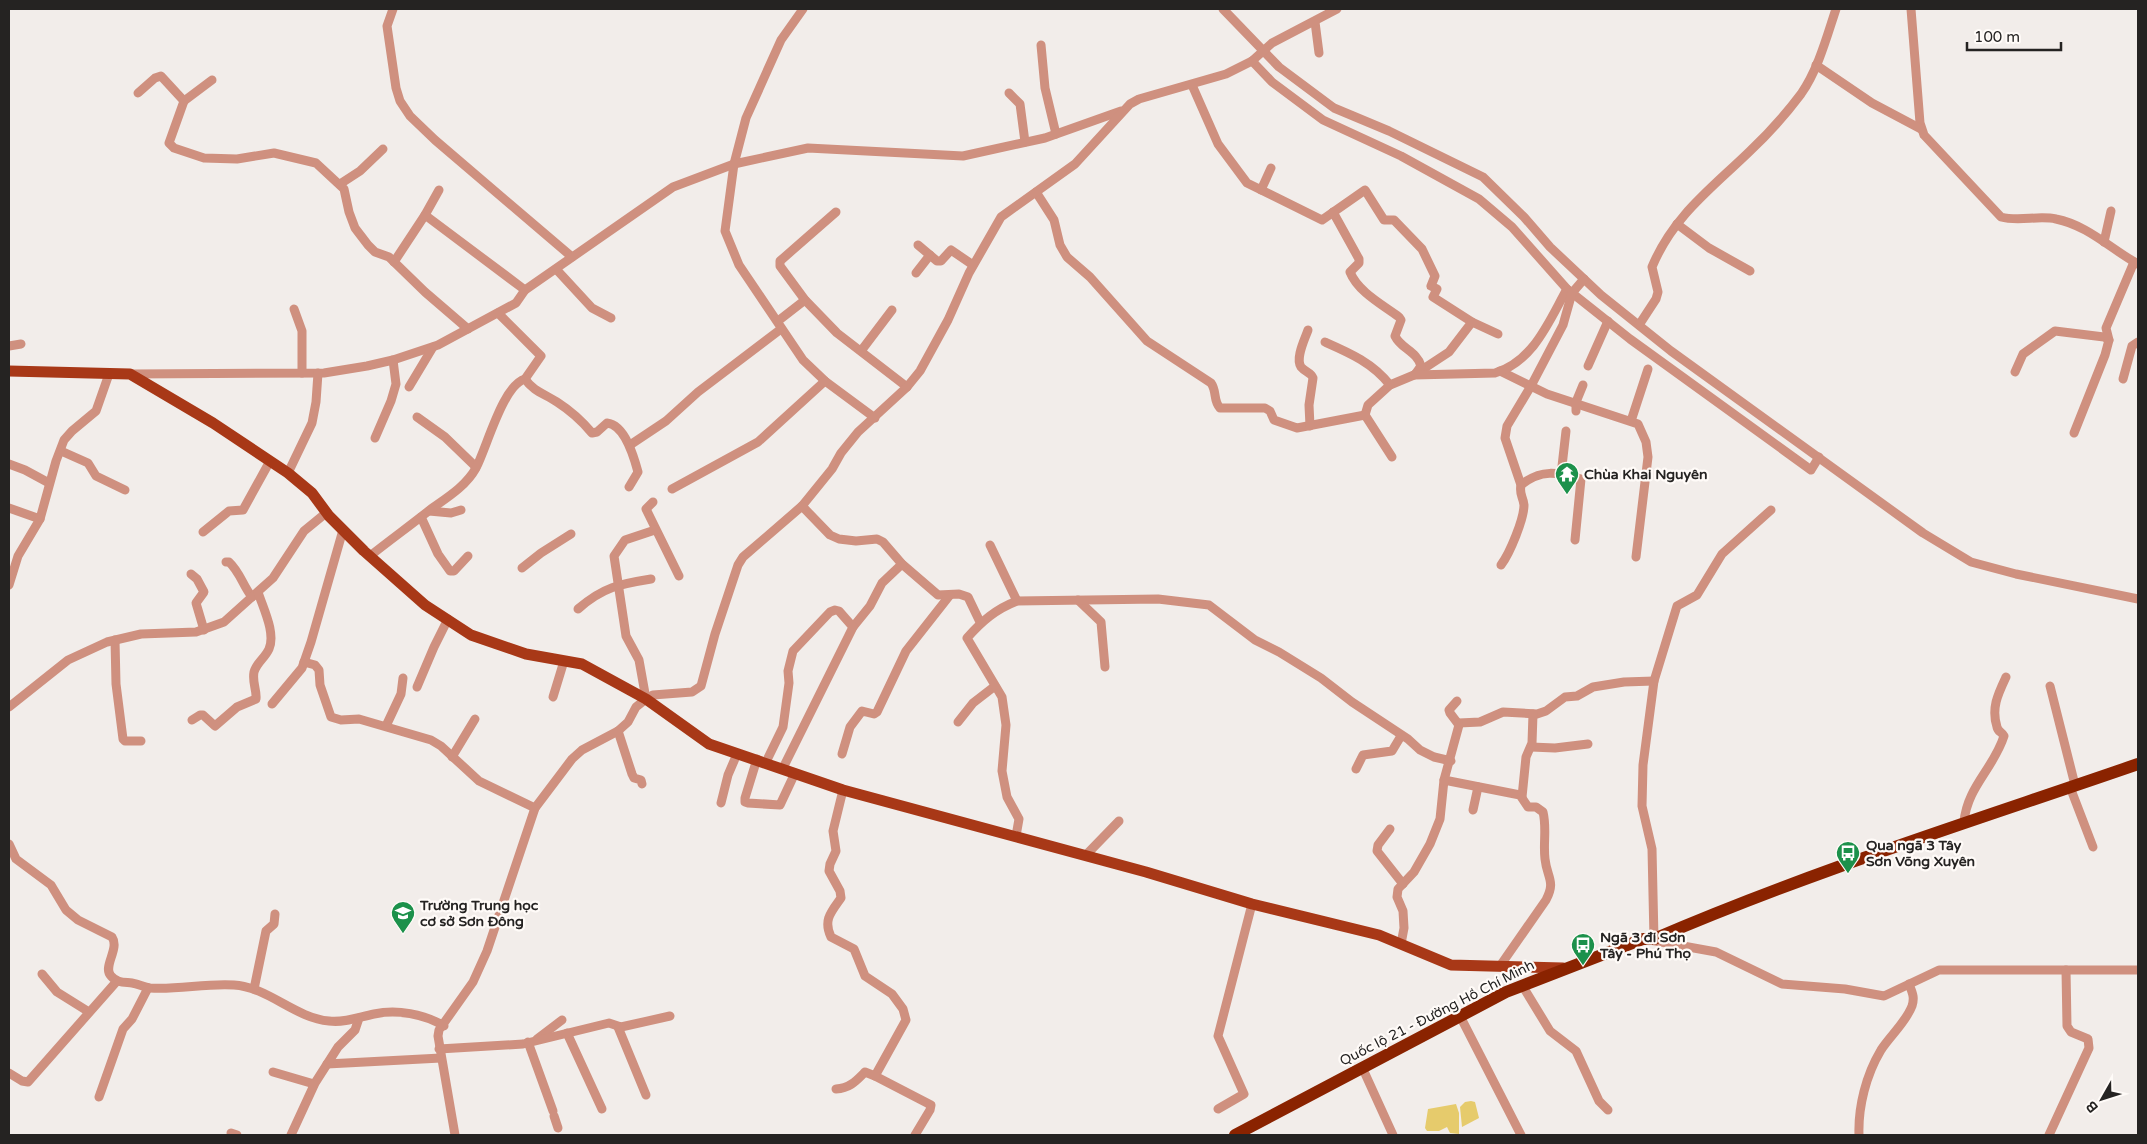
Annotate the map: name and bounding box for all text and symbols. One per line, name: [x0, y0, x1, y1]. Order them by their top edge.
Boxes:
scale bar: [1967, 20, 2061, 52]
text: 100 m: [1974, 28, 2020, 46]
temple icon: Chùa Khai Nguyên: [1554, 461, 1580, 495]
place label: Chùa Khai Nguyên: [1584, 466, 1707, 483]
place label: Qua ngã 3 Tây Sơn Võng Xuyên: [1866, 837, 1975, 870]
bus stop icon: Qua ngã 3 Tây Sơn Võng Xuyên: [1835, 840, 1861, 874]
place label: Trường Trung học cơ sở Sơn Đông: [419, 897, 539, 930]
school or university icon: Trường Trung học cơ sở Sơn Đông: [390, 900, 416, 934]
place label: Ngã 3 đi Sơn Tây - Phú Thọ: [1599, 929, 1692, 962]
bus stop icon: Ngã 3 đi Sơn Tây - Phú Thọ: [1570, 932, 1596, 966]
street label: Quốc lộ 21 - Đường Hồ Chí Minh: [1337, 956, 1537, 1070]
north arrow: [2077, 1074, 2127, 1124]
text: B: [2082, 1098, 2102, 1116]

